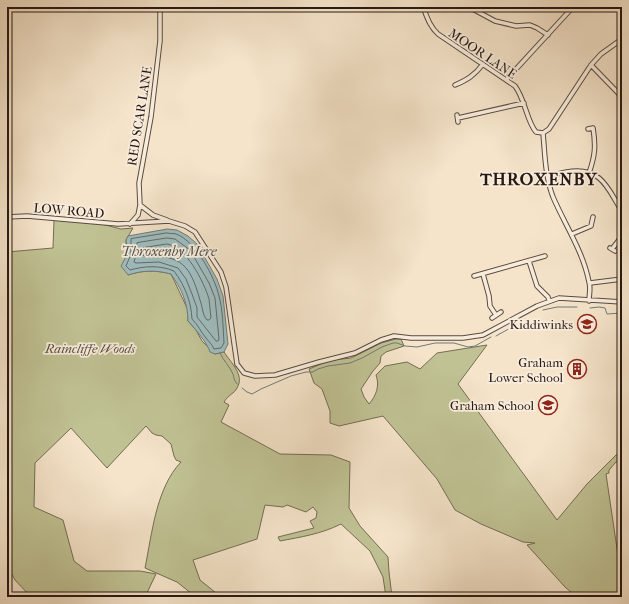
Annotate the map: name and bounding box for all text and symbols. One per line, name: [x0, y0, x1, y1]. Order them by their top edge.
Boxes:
street label: MOOR LANE: [446, 25, 520, 82]
street label: RED SCAR LANE: [124, 65, 155, 167]
district label: THROXENBY: [479, 169, 598, 189]
street label: LOW ROAD: [33, 200, 105, 221]
water label: Throxenby Mere: [121, 243, 217, 260]
school or university icon: Kiddiwinks: [576, 313, 598, 335]
place label: Kiddiwinks: [509, 317, 573, 332]
park label: Raincliffe Woods: [44, 341, 136, 356]
place label: Graham Lower School: [488, 355, 563, 385]
building icon: Graham Lower School: [566, 358, 588, 380]
school or university icon: Graham School: [537, 394, 559, 416]
place label: Graham School: [450, 398, 534, 413]

